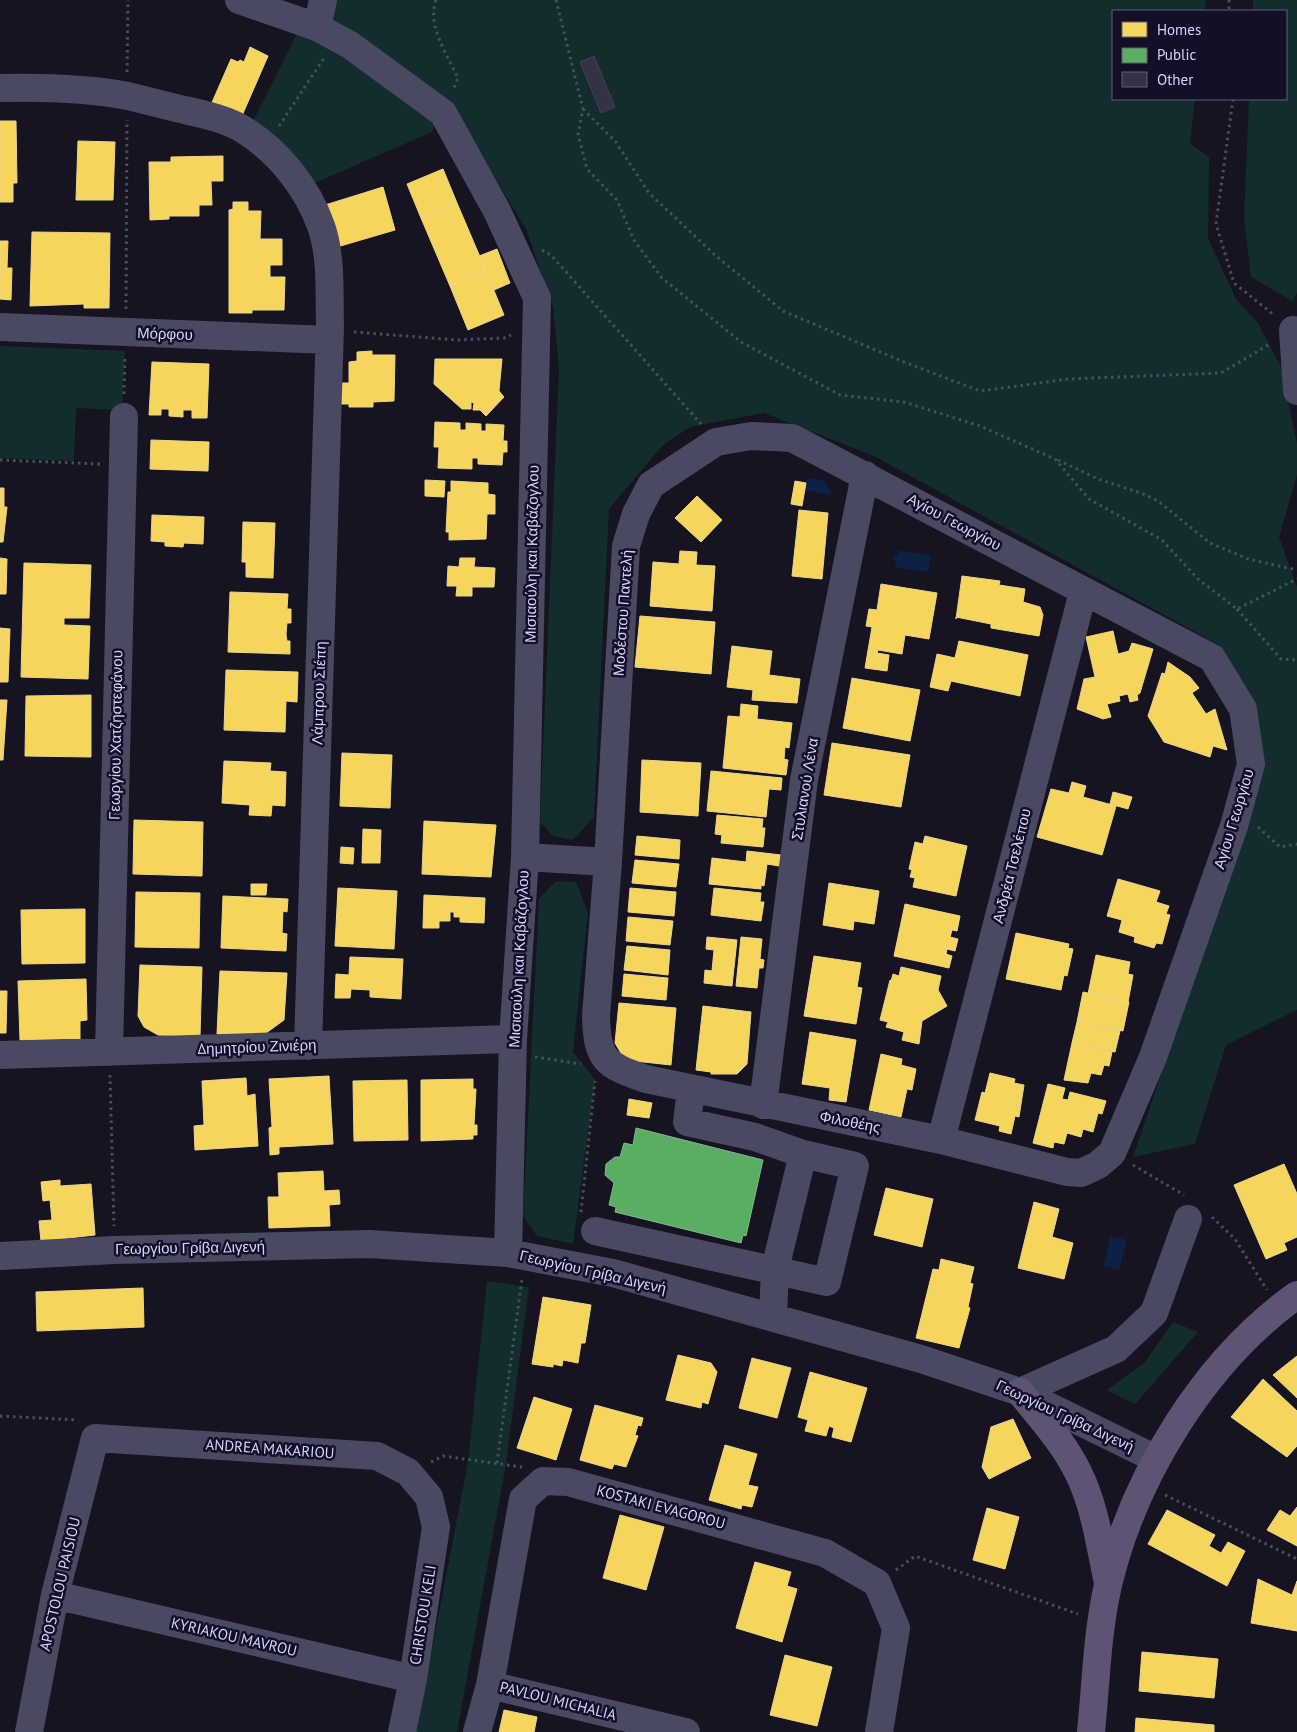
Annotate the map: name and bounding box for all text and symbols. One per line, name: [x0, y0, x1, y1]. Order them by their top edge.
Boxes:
legend: [1112, 10, 1287, 100]
text: Homes: [1157, 20, 1201, 39]
text: Public: [1157, 45, 1196, 64]
text: Other: [1157, 70, 1193, 89]
street label: Μόρφου: [137, 323, 193, 344]
street label: Μισιαούλη και Καβάζογλου: [520, 465, 543, 643]
street label: Αγίου Γεωργίου: [904, 489, 1004, 554]
street label: Μοδέστου Παντελή: [609, 549, 636, 677]
street label: Λάμπρου Σιέπη: [307, 641, 330, 745]
street label: Γεωργίου Χατζηστεφάνου: [105, 650, 126, 820]
street label: Στυλιανού Λένα: [787, 736, 822, 841]
street label: Αγίου Γεωργίου: [1209, 766, 1258, 871]
street label: Ανδρέα Τσελέπου: [988, 807, 1035, 925]
street label: Μισιαούλη και Καβάζογλου: [504, 870, 533, 1048]
street label: Δημητρίου Ζινιέρη: [197, 1035, 317, 1058]
street label: Φιλοθέης: [818, 1106, 882, 1137]
street label: Γεωργίου Γρίβα Διγενή: [115, 1237, 265, 1258]
street label: Γεωργίου Γρίβα Διγενή: [518, 1245, 668, 1298]
street label: Γεωργίου Γρίβα Διγενή: [993, 1375, 1137, 1456]
street label: ANDREA MAKARIOU: [205, 1435, 335, 1462]
street label: KOSTAKI EVAGOROU: [595, 1480, 727, 1533]
street label: APOSTOLOU PAISIOU: [35, 1515, 84, 1653]
street label: CHRISTOU KELI: [405, 1564, 440, 1666]
street label: KYRIAKOU MAVROU: [169, 1613, 299, 1660]
street label: PAVLOU MICHALIA: [498, 1677, 619, 1724]

